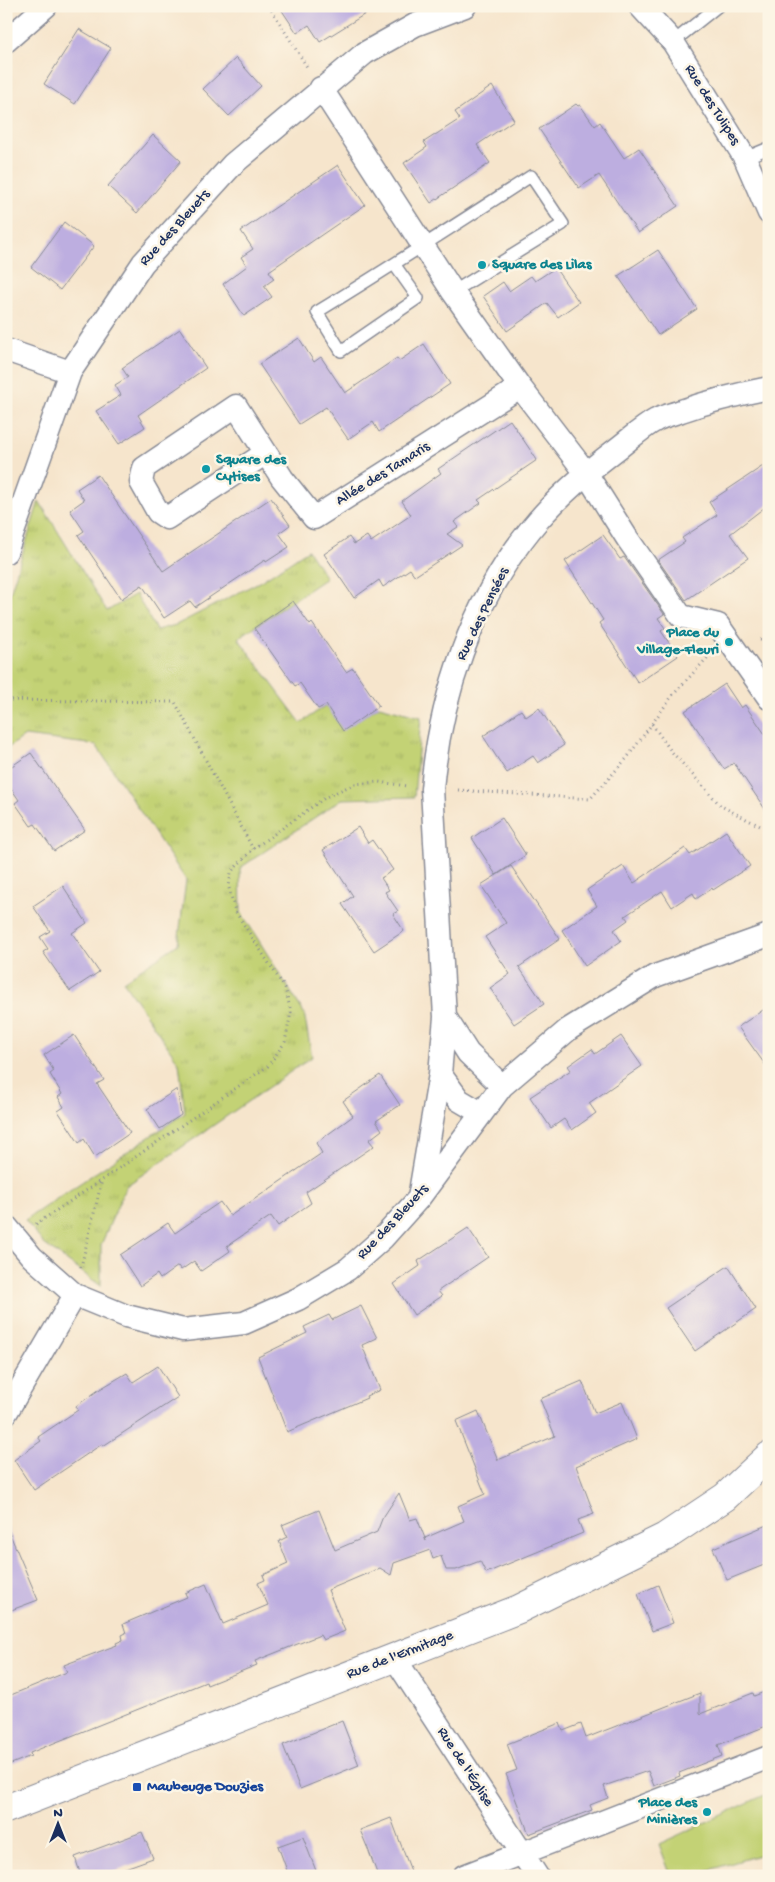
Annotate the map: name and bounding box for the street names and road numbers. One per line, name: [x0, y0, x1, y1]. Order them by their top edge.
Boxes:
street label: Rue des Tulipes: [680, 61, 744, 149]
street label: Rue des Bleuets: [136, 186, 214, 270]
street label: Allée des Tamaris: [333, 438, 434, 510]
street label: Rue des Pensées: [453, 564, 514, 664]
street label: Rue des Bleuets: [353, 1180, 433, 1264]
street label: Rue de l'Ermitage: [344, 1626, 456, 1684]
street label: Rue de l'Église: [433, 1724, 497, 1810]

